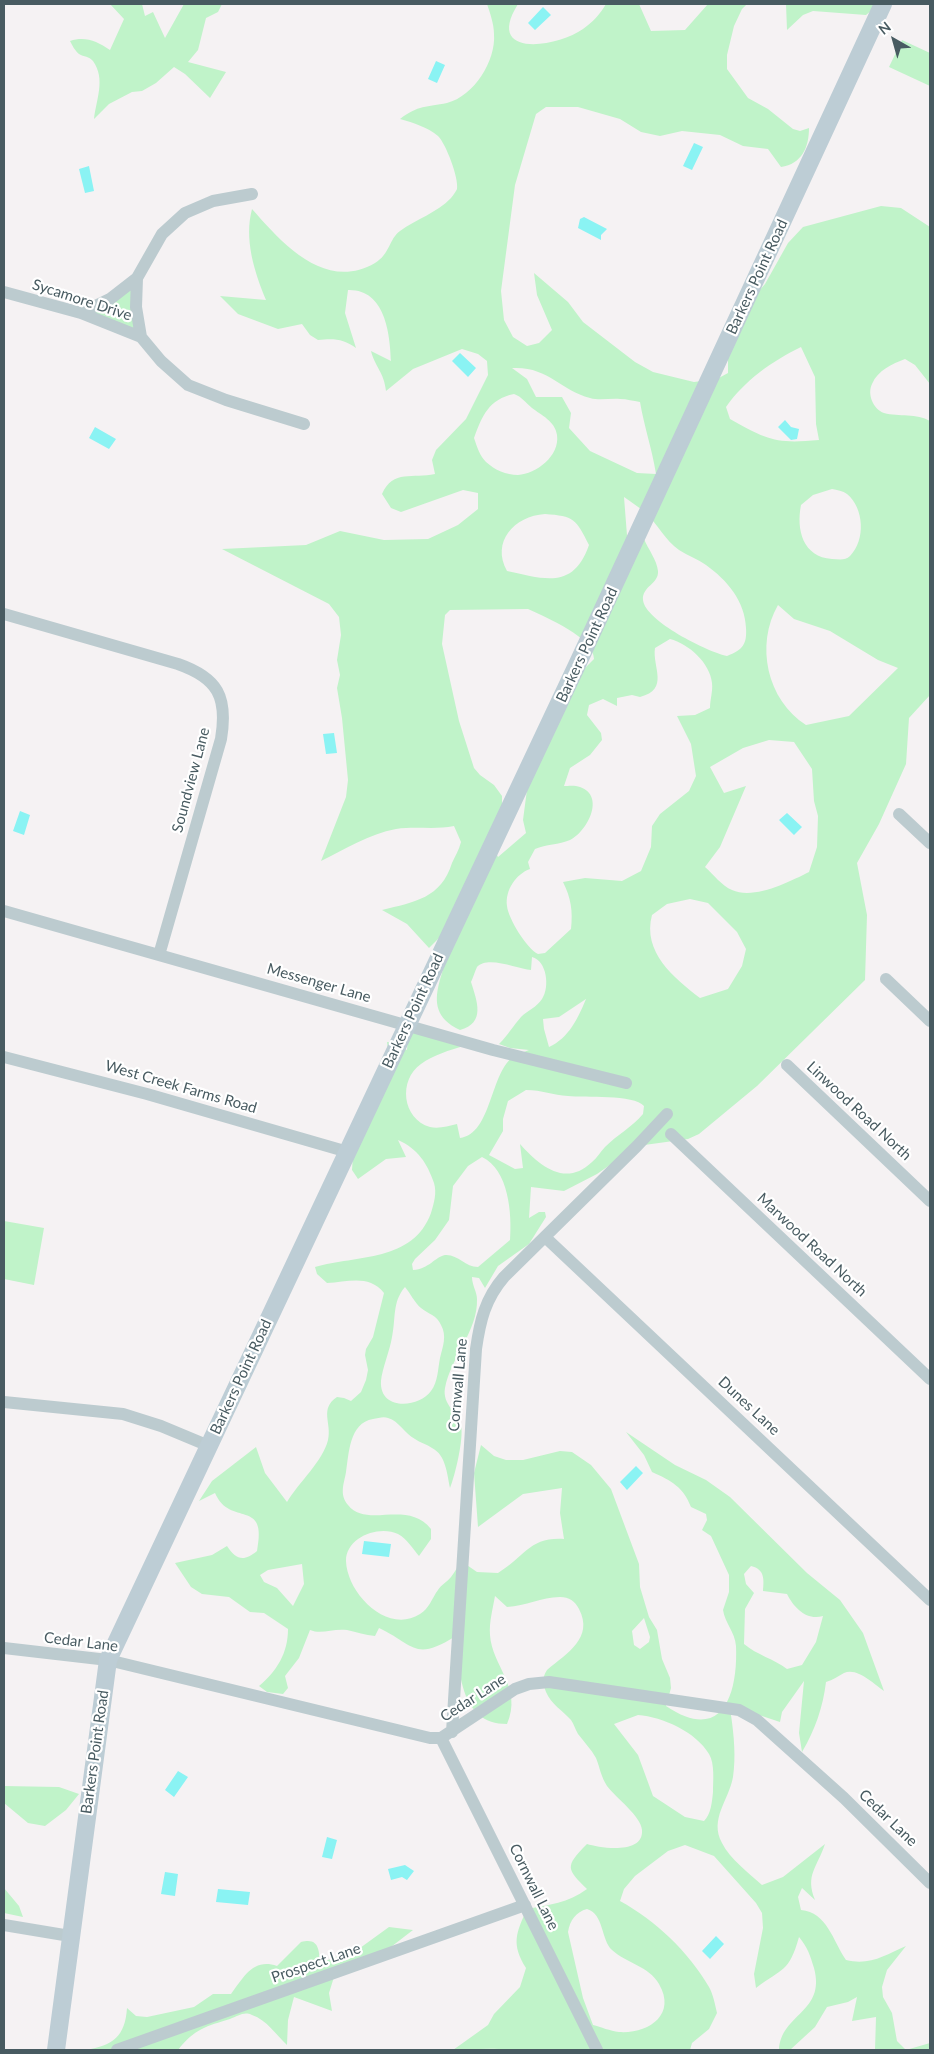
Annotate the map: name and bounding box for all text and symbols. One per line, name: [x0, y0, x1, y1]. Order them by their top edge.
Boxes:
north arrow: [869, 15, 919, 65]
text: N: [875, 18, 894, 38]
street label: Barkers Point Road: [722, 217, 792, 337]
street label: Sycamore Drive: [30, 275, 134, 325]
street label: Barkers Point Road: [552, 585, 622, 705]
street label: Soundview Lane: [168, 726, 214, 834]
street label: Barkers Point Road: [378, 951, 448, 1071]
street label: Messenger Lane: [265, 960, 373, 1006]
street label: West Creek Farms Road: [103, 1057, 259, 1117]
street label: Linwood Road North: [803, 1058, 915, 1164]
street label: Marwood Road North: [753, 1189, 871, 1301]
street label: Barkers Point Road: [206, 1317, 276, 1437]
street label: Cornwall Lane: [445, 1338, 471, 1432]
street label: Dunes Lane: [714, 1373, 784, 1439]
street label: Cedar Lane: [43, 1629, 119, 1655]
street label: Cedar Lane: [437, 1670, 509, 1726]
street label: Barkers Point Road: [77, 1689, 113, 1815]
street label: Cedar Lane: [855, 1786, 921, 1850]
street label: Cornwall Lane: [505, 1841, 563, 1933]
street label: Prospect Lane: [269, 1939, 363, 1987]

